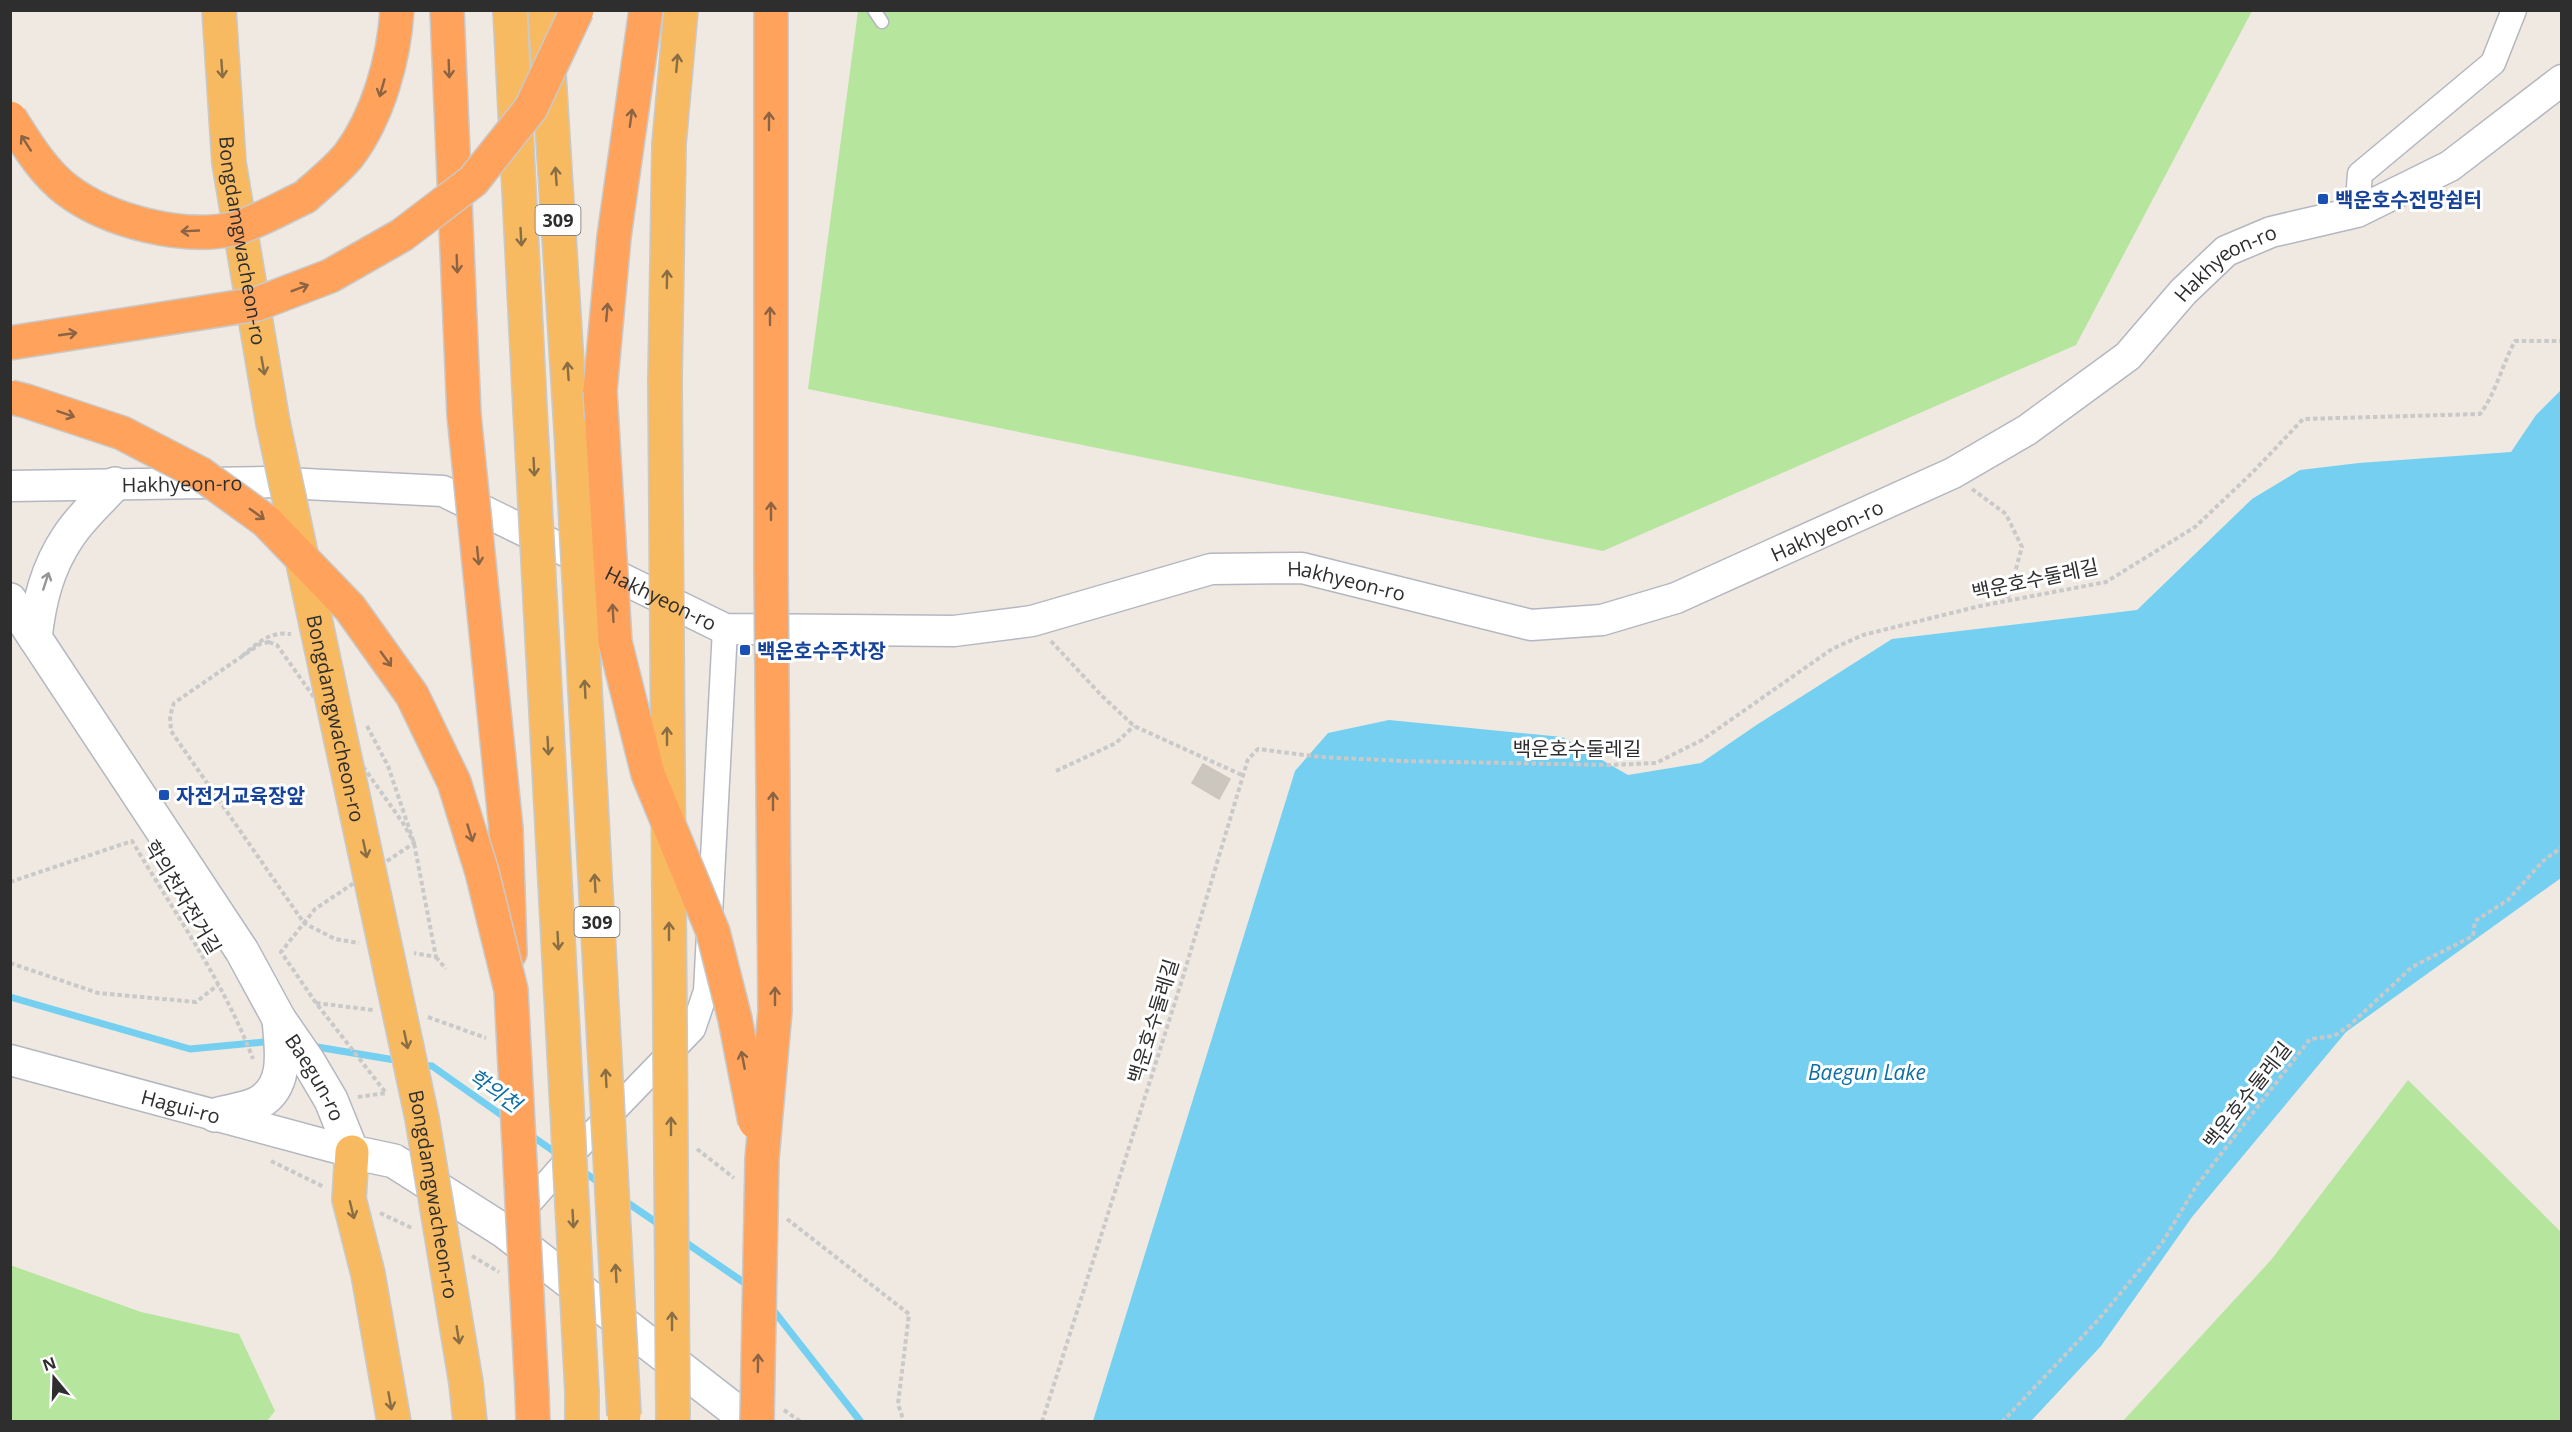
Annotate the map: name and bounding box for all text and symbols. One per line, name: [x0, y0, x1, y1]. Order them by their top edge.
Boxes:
one-way arrow: [671, 54, 682, 74]
one-way arrow: [217, 58, 228, 78]
one-way arrow: [444, 58, 455, 78]
one-way arrow: [376, 78, 387, 97]
one-way arrow: [625, 109, 636, 129]
one-way arrow: [763, 112, 775, 132]
one-way arrow: [19, 134, 32, 151]
street label: Bongdamgwacheon-ro: [214, 135, 273, 347]
one-way arrow: [550, 167, 561, 187]
place label: 백운호수전망쉼터: [2335, 186, 2482, 213]
marker: 백운호수전망쉼터: [2316, 192, 2330, 206]
road number: 309: [536, 205, 580, 235]
street label: Hakhyeon-ro: [2167, 218, 2280, 307]
one-way arrow: [181, 226, 201, 237]
one-way arrow: [516, 226, 527, 246]
one-way arrow: [452, 253, 463, 273]
one-way arrow: [661, 270, 672, 290]
one-way arrow: [290, 282, 309, 293]
one-way arrow: [602, 302, 613, 322]
one-way arrow: [764, 307, 776, 327]
one-way arrow: [58, 329, 78, 340]
one-way arrow: [258, 355, 269, 375]
one-way arrow: [562, 362, 573, 381]
one-way arrow: [56, 410, 75, 421]
one-way arrow: [528, 457, 539, 477]
street label: Hakhyeon-ro: [121, 469, 243, 498]
street label: Hakhyeon-ro: [1766, 493, 1887, 567]
one-way arrow: [765, 502, 777, 522]
one-way arrow: [248, 508, 264, 520]
one-way arrow: [473, 546, 484, 566]
street label: 백운호수둘레길: [1969, 552, 2101, 606]
street label: Hakhyeon-ro: [1287, 555, 1408, 607]
street label: Hakhyeon-ro: [601, 559, 721, 636]
one-way arrow: [42, 572, 53, 591]
one-way arrow: [607, 603, 618, 623]
street label: Bongdamgwacheon-ro: [301, 612, 372, 825]
place label: 백운호수주차장: [757, 637, 886, 664]
marker: 백운호수주차장: [738, 643, 752, 657]
one-way arrow: [380, 650, 392, 666]
one-way arrow: [580, 679, 591, 699]
one-way arrow: [662, 727, 673, 747]
street label: 백운호수둘레길: [1513, 735, 1641, 762]
one-way arrow: [543, 736, 554, 756]
place label: 자전거교육장앞: [176, 782, 305, 809]
marker: 자전거교육장앞: [157, 788, 171, 802]
one-way arrow: [768, 791, 779, 811]
one-way arrow: [465, 823, 476, 842]
street label: 학의천자전거길: [138, 835, 228, 959]
one-way arrow: [360, 839, 371, 859]
one-way arrow: [590, 874, 601, 894]
road number: 309: [574, 907, 620, 937]
one-way arrow: [663, 922, 675, 942]
one-way arrow: [553, 930, 564, 950]
street label: 백운호수둘레길: [1121, 955, 1185, 1087]
one-way arrow: [769, 986, 781, 1006]
street label: Baegun-ro: [279, 1028, 351, 1125]
one-way arrow: [401, 1030, 412, 1049]
street label: 백운호수둘레길: [2197, 1036, 2297, 1154]
one-way arrow: [737, 1051, 748, 1070]
water label: Baegun Lake: [1808, 1058, 1926, 1086]
water label: 학의천: [463, 1062, 529, 1120]
one-way arrow: [600, 1069, 611, 1089]
street label: Hagui-ro: [138, 1082, 223, 1130]
street label: Bongdamgwacheon-ro: [403, 1087, 465, 1301]
one-way arrow: [665, 1117, 677, 1137]
one-way arrow: [347, 1200, 359, 1219]
one-way arrow: [567, 1209, 578, 1229]
one-way arrow: [610, 1263, 621, 1283]
one-way arrow: [666, 1312, 678, 1332]
one-way arrow: [453, 1325, 464, 1345]
north arrow: [24, 1348, 84, 1408]
text: N: [39, 1351, 59, 1376]
one-way arrow: [752, 1354, 764, 1374]
one-way arrow: [385, 1390, 396, 1410]

